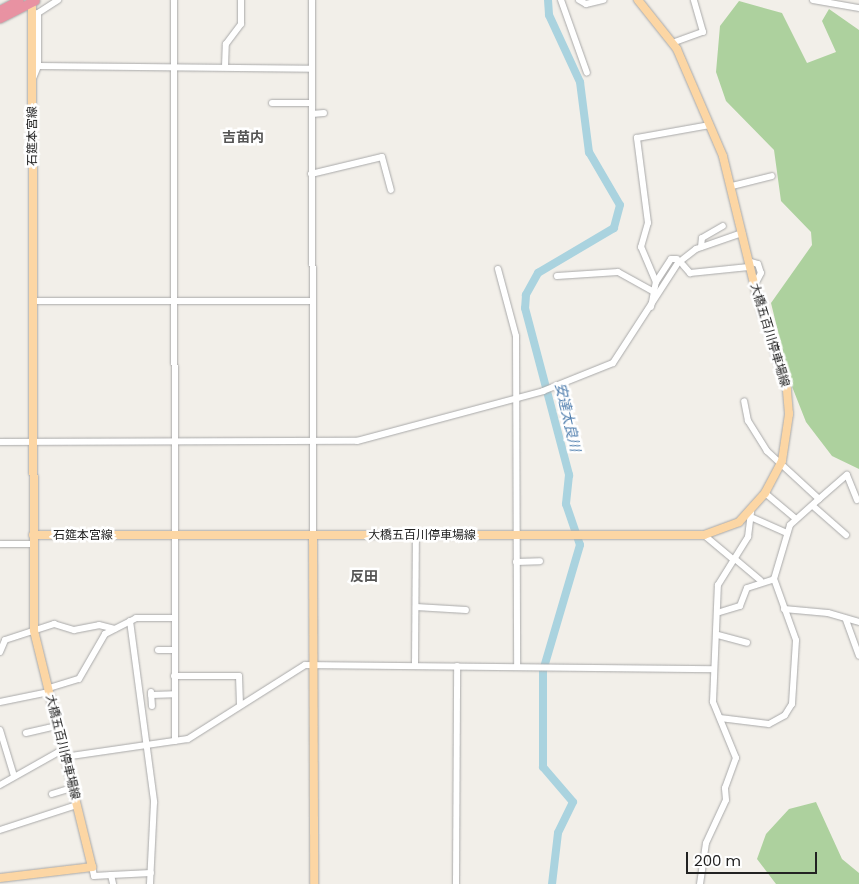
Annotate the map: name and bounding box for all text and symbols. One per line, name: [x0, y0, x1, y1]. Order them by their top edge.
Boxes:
street label: 石筵本宮線: [25, 106, 39, 166]
district label: 吉苗内: [222, 129, 264, 145]
street label: 大橋五百川停車場線: [747, 281, 793, 389]
water label: 安達太良川: [552, 381, 584, 453]
street label: 石筵本宮線: [53, 528, 113, 542]
street label: 大橋五百川停車場線: [368, 528, 476, 542]
district label: 反田: [350, 568, 378, 584]
street label: 大橋五百川停車場線: [43, 693, 83, 801]
scale bar: [689, 842, 820, 874]
text: 200 m: [694, 850, 741, 871]

